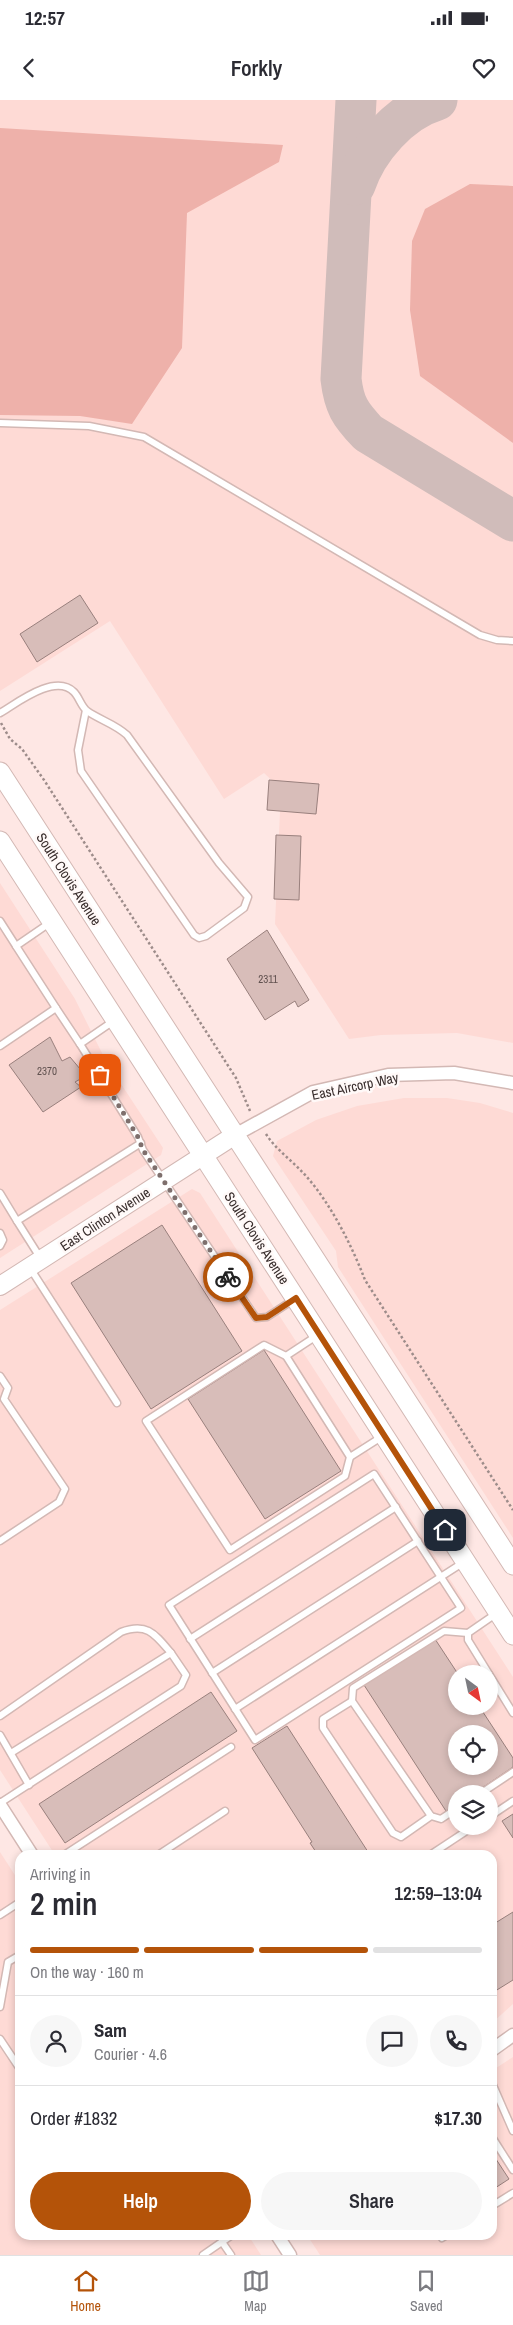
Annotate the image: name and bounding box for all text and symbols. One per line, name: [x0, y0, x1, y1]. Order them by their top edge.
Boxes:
text: 12:57: [25, 5, 65, 31]
text: Forkly: [231, 53, 282, 83]
icon: back: [15, 54, 43, 82]
icon: heart: [470, 54, 498, 82]
street label: South Clovis Avenue: [32, 829, 106, 929]
house number: 2311: [258, 972, 278, 986]
pin: [79, 1054, 121, 1096]
icon: bag: [86, 1061, 114, 1089]
house number: 2370: [37, 1064, 57, 1078]
street label: East Aircorp Way: [310, 1068, 400, 1104]
street label: East Clinton Avenue: [57, 1183, 153, 1255]
street label: South Clovis Avenue: [220, 1188, 294, 1288]
courier: [203, 1252, 253, 1302]
icon: bike: [214, 1263, 242, 1291]
pin: [424, 1509, 466, 1551]
icon: home: [431, 1516, 459, 1544]
north arrow: [448, 1665, 498, 1715]
map controls: [448, 1665, 498, 1835]
button: locate: [448, 1725, 498, 1775]
button: layers: [448, 1785, 498, 1835]
text: Arriving in: [30, 1863, 91, 1885]
text: 12:59–13:04: [394, 1880, 482, 1906]
text: 2 min: [30, 1882, 98, 1925]
text: On the way · 160 m: [30, 1961, 144, 1983]
button: person: [30, 2015, 82, 2067]
button: chat: [366, 2015, 418, 2067]
button: phone: [430, 2015, 482, 2067]
text: Sam: [94, 2017, 127, 2043]
text: Courier · 4.6: [94, 2043, 167, 2065]
text: Order #1832: [30, 2105, 117, 2131]
text: $17.30: [434, 2105, 482, 2131]
button: Help: [30, 2172, 251, 2230]
button: Share: [261, 2172, 482, 2230]
tab: Home: [70, 2267, 101, 2315]
tab: Map: [242, 2267, 270, 2315]
tab: Saved: [410, 2267, 443, 2315]

